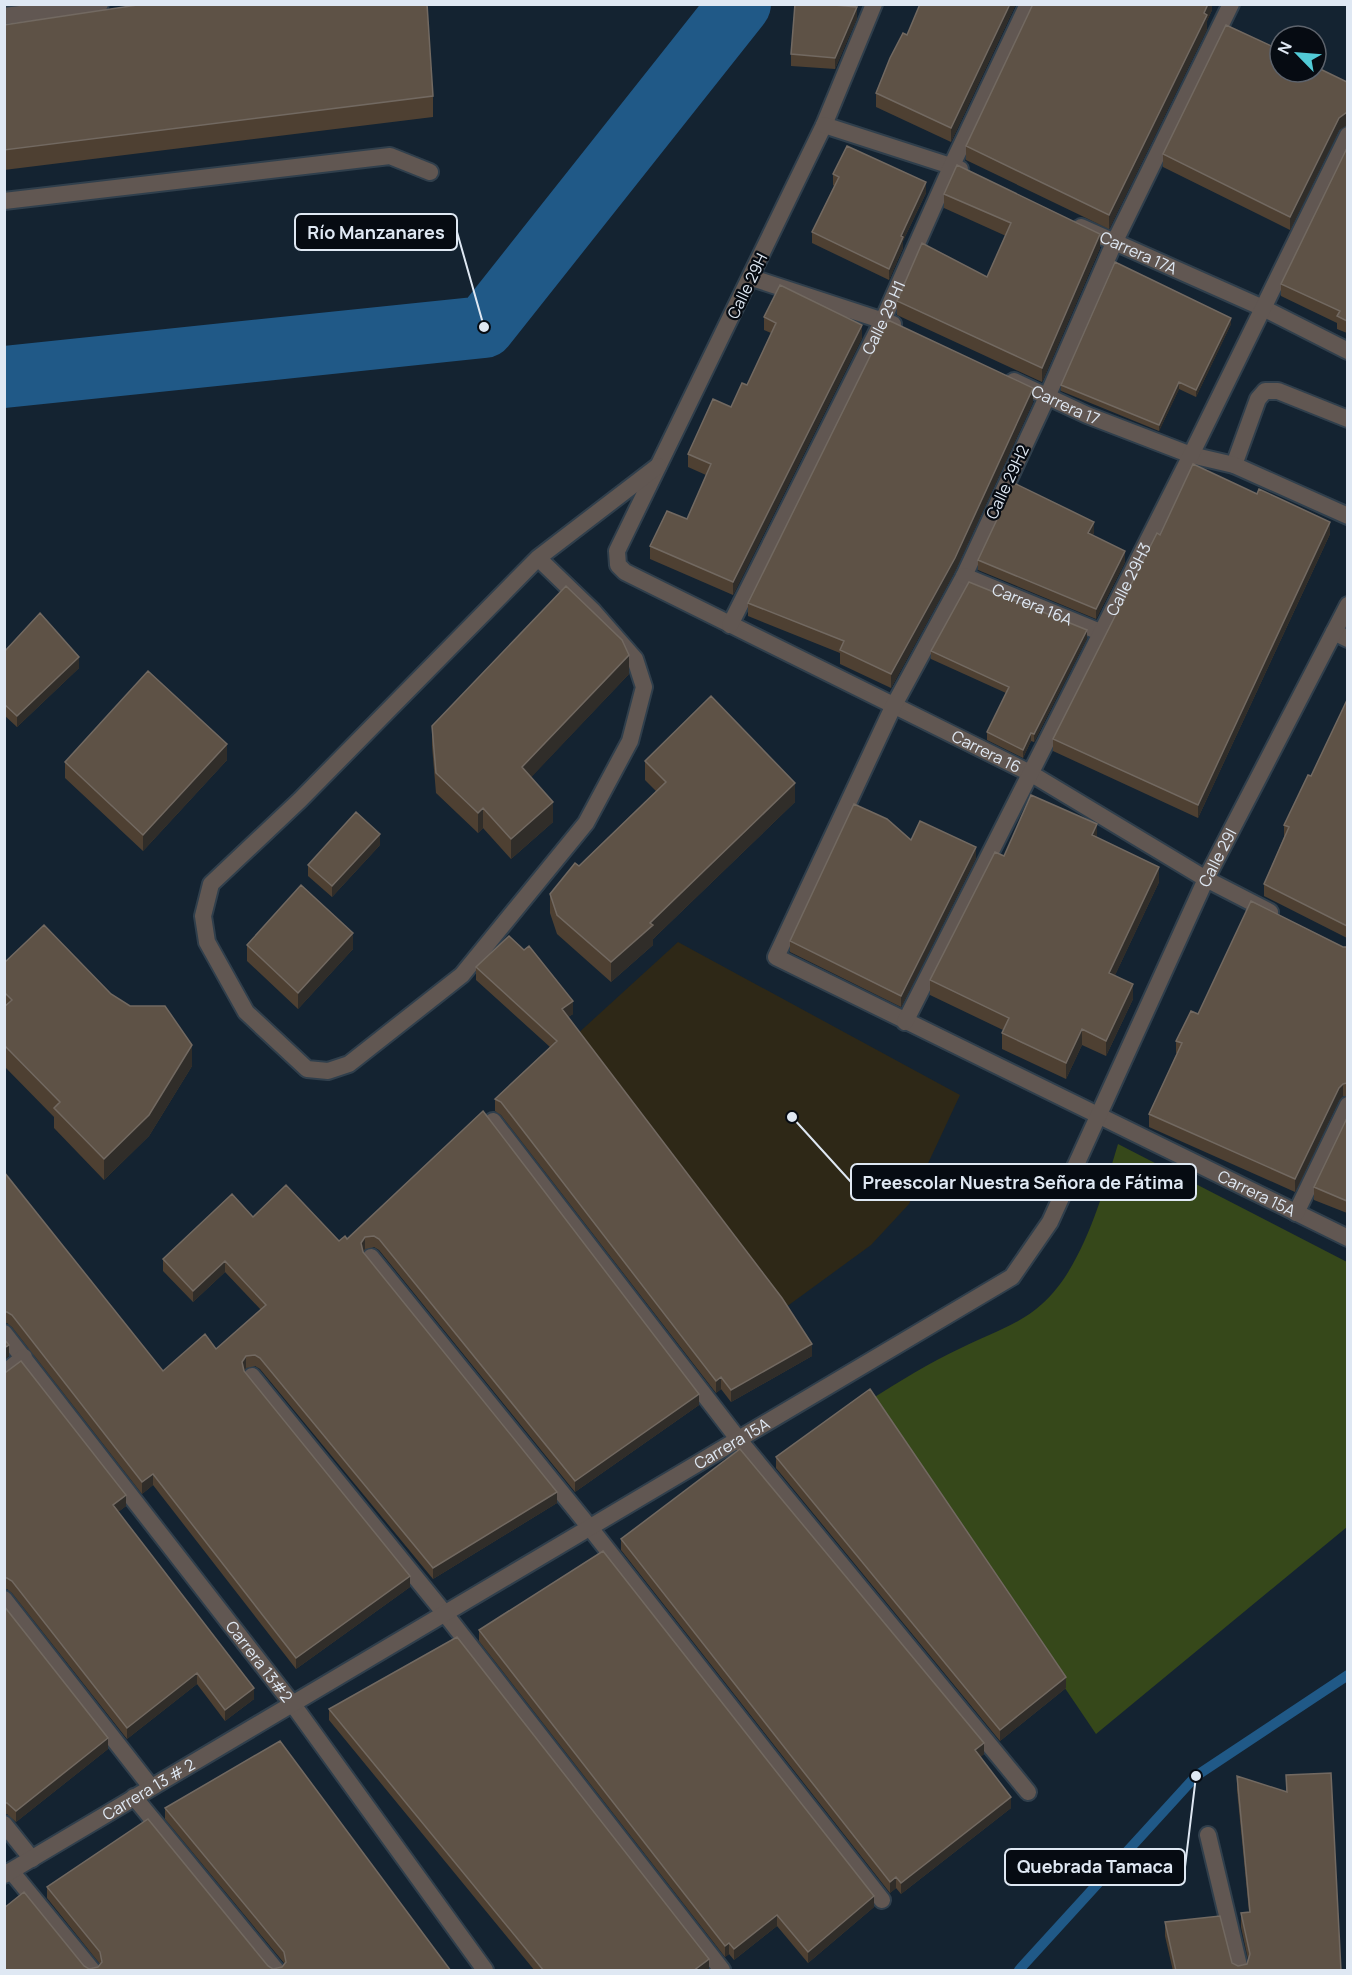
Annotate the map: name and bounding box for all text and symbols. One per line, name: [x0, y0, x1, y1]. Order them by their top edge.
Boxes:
north arrow: [1268, 24, 1328, 84]
text: N: [1272, 38, 1297, 58]
callout: Río Manzanares: [295, 214, 457, 250]
text: Río Manzanares: [307, 220, 445, 244]
street label: Carrera 17A: [1096, 226, 1181, 279]
street label: Calle 29H: [722, 250, 772, 322]
street label: Calle 29 H1: [857, 277, 910, 358]
street label: Carrera 17: [1028, 380, 1103, 430]
street label: Calle 29H2: [980, 441, 1034, 523]
street label: Calle 29H3: [1101, 539, 1156, 619]
street label: Carrera 16A: [989, 578, 1076, 631]
street label: Carrera 16: [948, 725, 1025, 778]
street label: Calle 29I: [1193, 824, 1241, 890]
callout: Preescolar Nuestra Señora de Fátima: [851, 1164, 1196, 1200]
street label: Carrera 15A: [1214, 1165, 1299, 1222]
text: Preescolar Nuestra Señora de Fátima: [862, 1170, 1184, 1194]
street label: Carrera 15A: [690, 1412, 773, 1474]
street label: Carrera 13#2: [221, 1616, 298, 1707]
street label: Carrera 13 # 2: [98, 1753, 199, 1825]
callout: Quebrada Tamaca: [1005, 1849, 1185, 1885]
text: Quebrada Tamaca: [1017, 1854, 1173, 1878]

